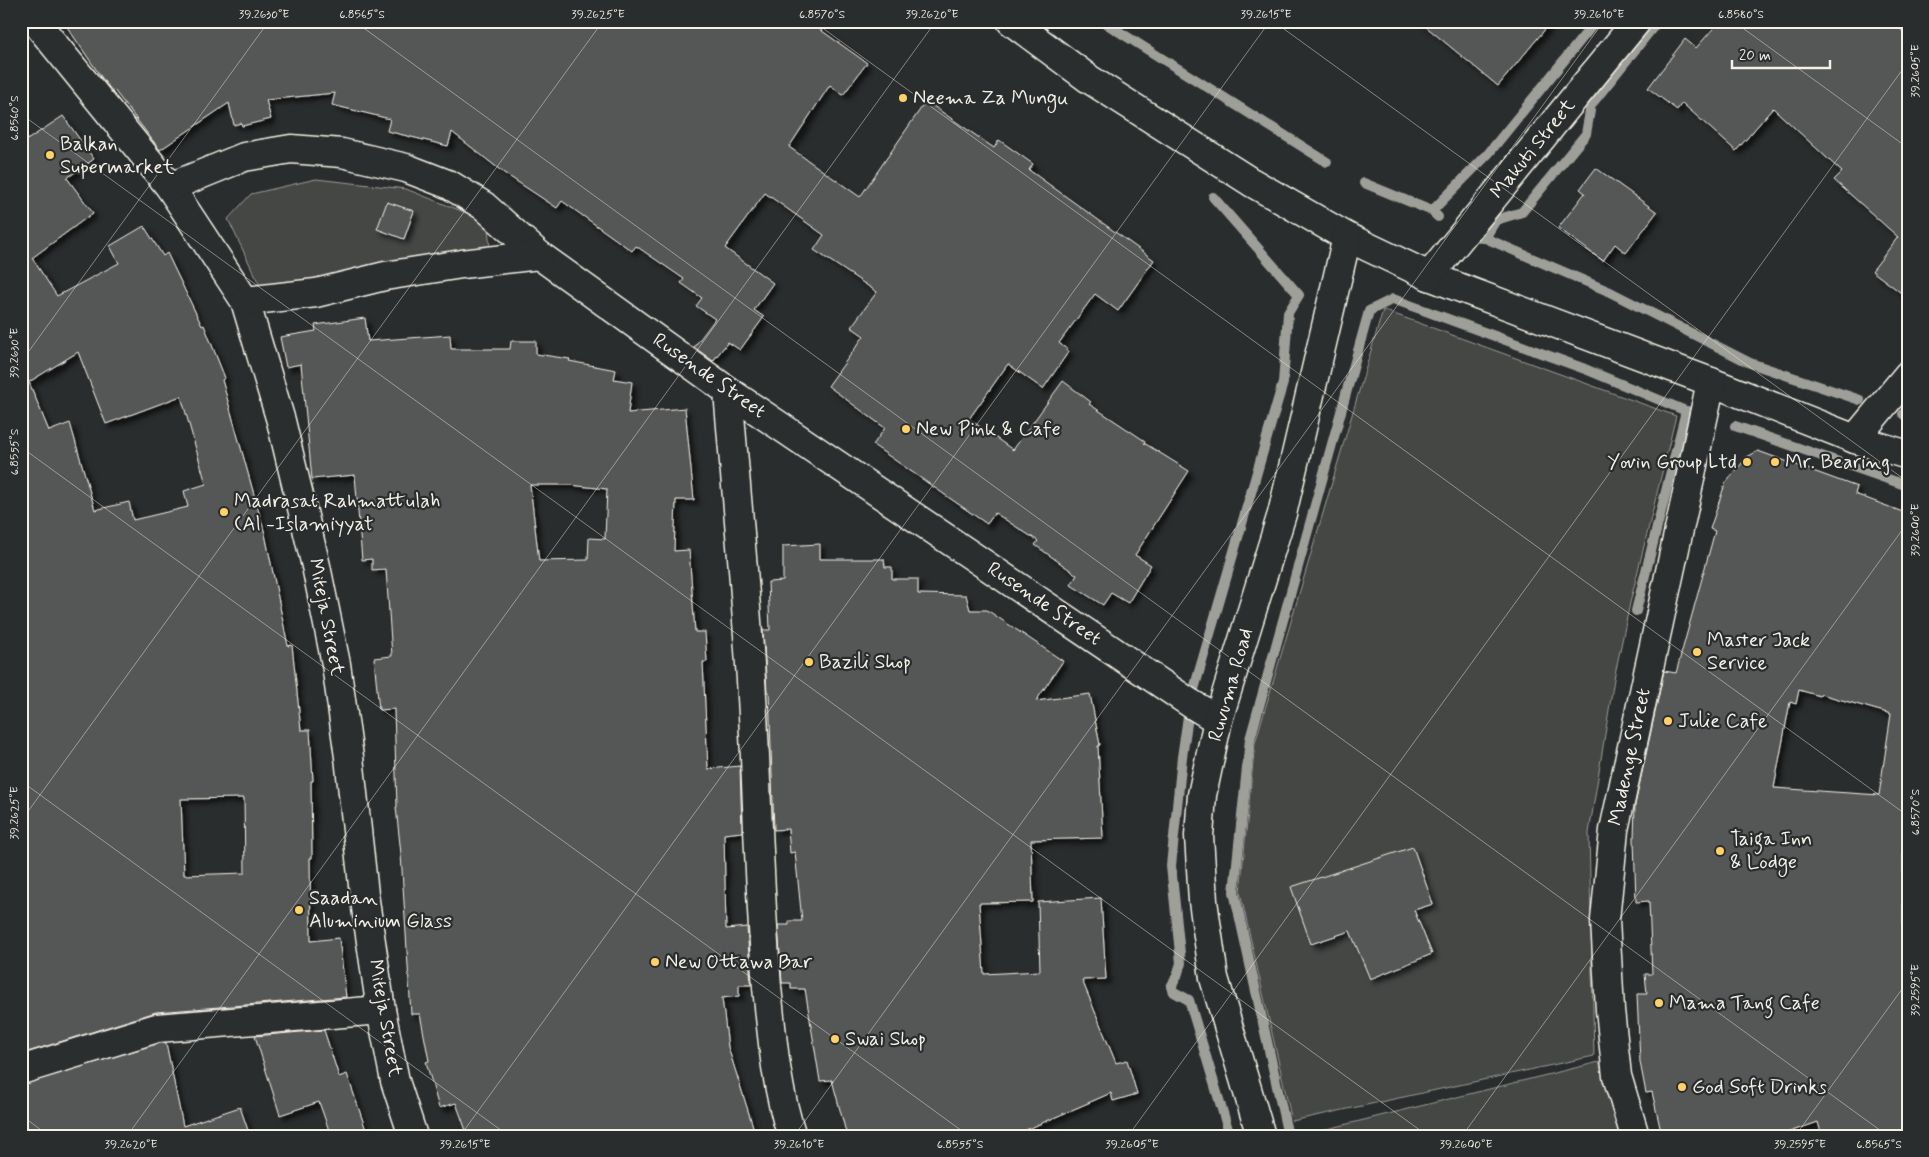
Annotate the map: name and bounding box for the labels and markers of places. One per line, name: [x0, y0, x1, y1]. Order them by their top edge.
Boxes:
place label: Neema Za Mungu: [913, 85, 1068, 113]
marker: Neema Za Mungu: [897, 92, 909, 104]
place label: Balkan Supermarket: [60, 131, 174, 181]
marker: Balkan Supermarket: [44, 149, 56, 161]
place label: New Pink & Cafe: [916, 416, 1061, 443]
marker: New Pink & Cafe: [900, 423, 912, 435]
place label: Yovin Group Ltd: [1607, 449, 1737, 476]
place label: Mr. Bearing: [1785, 449, 1890, 476]
marker: Yovin Group Ltd: [1741, 456, 1753, 468]
marker: Mr. Bearing: [1769, 456, 1781, 468]
place label: Madrasat Rahmattulah (Al -Islamiyyat: [234, 488, 441, 538]
marker: Madrasat Rahmattulah (Al -Islamiyyat: [218, 506, 230, 518]
place label: Master Jack Service: [1707, 627, 1810, 677]
marker: Master Jack Service: [1691, 646, 1703, 658]
place label: Bazili Shop: [819, 649, 911, 676]
marker: Bazili Shop: [803, 656, 815, 668]
place label: Julie Cafe: [1678, 708, 1767, 735]
marker: Julie Cafe: [1662, 715, 1674, 727]
place label: Taiga Inn & Lodge: [1730, 826, 1812, 877]
marker: Taiga Inn & Lodge: [1714, 845, 1726, 857]
place label: Saadan Aluminium Glass: [309, 885, 452, 935]
marker: Saadan Aluminium Glass: [293, 904, 305, 916]
place label: New Ottawa Bar: [665, 949, 813, 976]
marker: New Ottawa Bar: [649, 956, 661, 968]
place label: Mama Tang Cafe: [1669, 990, 1820, 1019]
marker: Mama Tang Cafe: [1653, 997, 1665, 1009]
place label: Swai Shop: [845, 1026, 926, 1053]
marker: Swai Shop: [829, 1033, 841, 1045]
place label: God Soft Drinks: [1692, 1074, 1827, 1101]
marker: God Soft Drinks: [1676, 1081, 1688, 1093]

